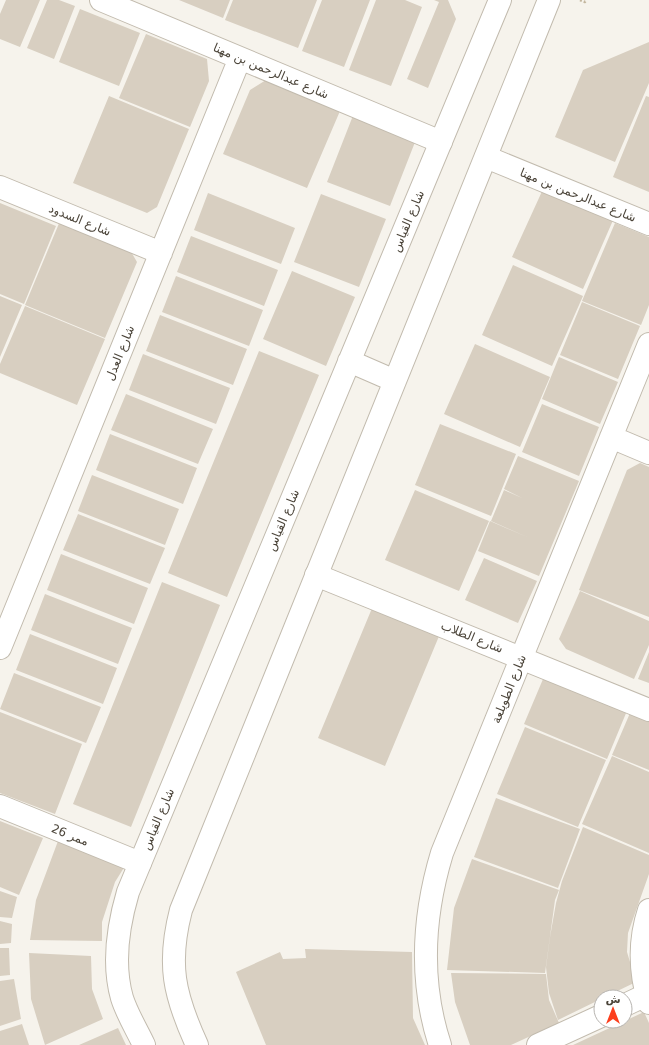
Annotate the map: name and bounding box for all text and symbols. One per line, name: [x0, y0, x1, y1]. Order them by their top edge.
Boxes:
street label: شارع عبدالرحمن بن مهنا: [211, 40, 331, 103]
street label: شارع عبدالرحمن بن مهنا: [518, 165, 638, 226]
street label: شارع القياس: [389, 188, 428, 254]
street label: شارع السدود: [47, 201, 113, 240]
street label: شارع العدل: [103, 323, 138, 383]
street label: شارع القياس: [264, 487, 303, 553]
street label: شارع الطلاب: [439, 618, 505, 657]
street label: شارع الطويلعة: [489, 653, 530, 726]
street label: شارع القياس: [139, 786, 178, 852]
street label: ممر 26: [49, 821, 91, 850]
north arrow: [593, 989, 633, 1029]
text: ش: [605, 993, 621, 1006]

